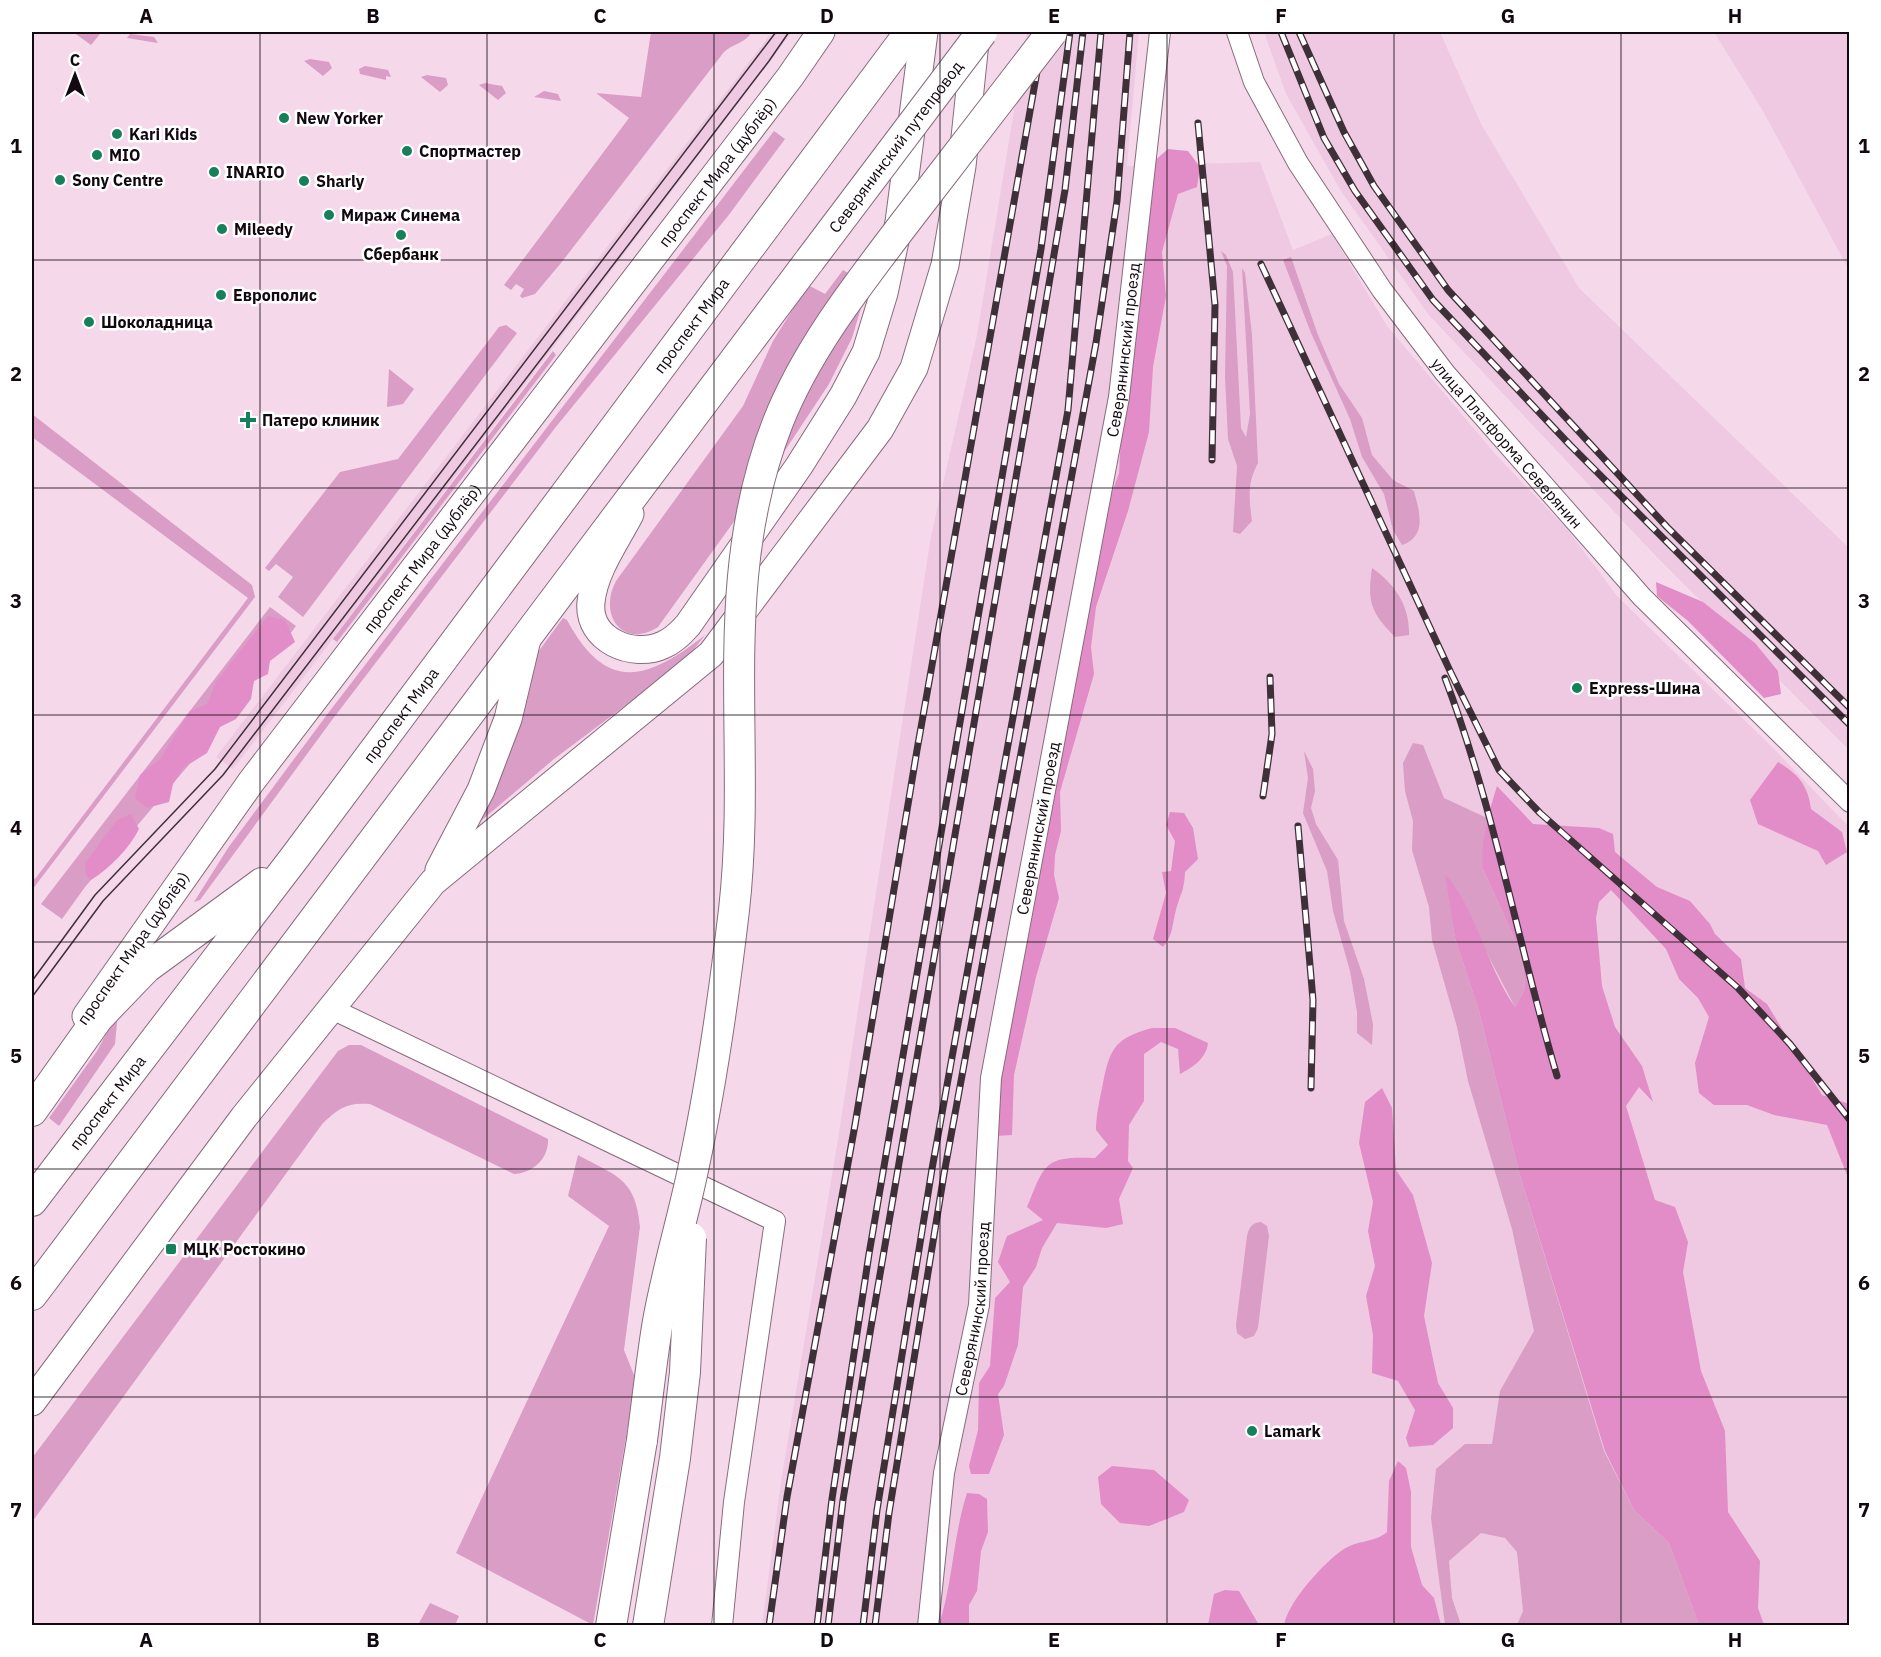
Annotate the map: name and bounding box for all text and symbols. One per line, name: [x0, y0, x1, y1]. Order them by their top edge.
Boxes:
text: A: [139, 2, 153, 29]
text: B: [366, 2, 380, 29]
text: C: [593, 2, 607, 29]
text: D: [820, 2, 834, 29]
text: E: [1048, 2, 1060, 29]
text: F: [1275, 2, 1287, 29]
text: G: [1501, 2, 1515, 29]
text: H: [1728, 2, 1742, 29]
north arrow: [45, 45, 105, 105]
text: С: [70, 50, 80, 70]
street label: Северянинский путепровод: [824, 56, 967, 237]
street label: проспект Мира (дублёр): [654, 94, 781, 251]
place label: New Yorker: [296, 108, 383, 128]
marker: New Yorker: [277, 111, 291, 125]
place label: Kari Kids: [129, 124, 197, 144]
marker: Kari Kids: [110, 127, 124, 141]
text: 1: [10, 132, 22, 159]
text: 1: [1858, 132, 1870, 159]
place label: Спортмастер: [419, 141, 521, 161]
marker: Спортмастер: [400, 144, 414, 158]
place label: MIO: [109, 145, 140, 165]
marker: MIO: [90, 148, 104, 162]
place label: INARIO: [226, 162, 285, 182]
marker: INARIO: [207, 165, 221, 179]
place label: Sony Centre: [72, 170, 163, 190]
place label: Sharly: [316, 171, 365, 191]
marker: Sony Centre: [53, 173, 67, 187]
marker: Sharly: [297, 174, 311, 188]
place label: Мираж Синема: [341, 205, 460, 225]
marker: Мираж Синема: [322, 208, 336, 222]
place label: Mileedy: [234, 219, 293, 239]
marker: Mileedy: [215, 222, 229, 236]
marker: Сбербанк: [394, 228, 408, 242]
place label: Сбербанк: [363, 244, 439, 264]
street label: Северянинский проезд: [1102, 261, 1144, 439]
street label: проспект Мира: [649, 273, 734, 377]
place label: Европолис: [233, 285, 317, 305]
marker: Европолис: [214, 288, 228, 302]
place label: Шоколадница: [101, 312, 213, 332]
marker: Шоколадница: [82, 315, 96, 329]
street label: улица Платформа Северянин: [1427, 354, 1587, 533]
text: 2: [10, 360, 22, 387]
text: 2: [1858, 360, 1870, 387]
place label: Патеро клиник: [262, 410, 380, 430]
marker: Патеро клиник: [239, 411, 257, 429]
street label: проспект Мира (дублёр): [359, 480, 485, 637]
text: 3: [10, 587, 22, 614]
text: 3: [1858, 587, 1870, 614]
street label: проспект Мира: [359, 663, 443, 767]
place label: Express-Шина: [1589, 678, 1700, 698]
marker: Express-Шина: [1570, 681, 1584, 695]
street label: Северянинский проезд: [1012, 739, 1064, 916]
text: 4: [10, 814, 22, 841]
text: 4: [1858, 814, 1870, 841]
street label: проспект Мира (дублёр): [73, 868, 193, 1028]
text: 5: [10, 1042, 22, 1069]
text: 5: [1858, 1042, 1870, 1069]
street label: проспект Мира: [65, 1051, 150, 1154]
street label: Северянинский проезд: [950, 1221, 993, 1397]
place label: МЦК Ростокино: [183, 1239, 306, 1259]
marker: МЦК Ростокино: [164, 1242, 178, 1256]
text: 6: [10, 1269, 22, 1296]
text: 6: [1858, 1269, 1870, 1296]
place label: Lamark: [1264, 1421, 1322, 1441]
marker: Lamark: [1245, 1424, 1259, 1438]
text: 7: [10, 1496, 22, 1523]
text: 7: [1858, 1496, 1870, 1523]
text: A: [139, 1626, 153, 1653]
text: B: [366, 1626, 380, 1653]
text: C: [593, 1626, 607, 1653]
text: D: [820, 1626, 834, 1653]
text: E: [1048, 1626, 1060, 1653]
text: F: [1275, 1626, 1287, 1653]
text: G: [1501, 1626, 1515, 1653]
text: H: [1728, 1626, 1742, 1653]

